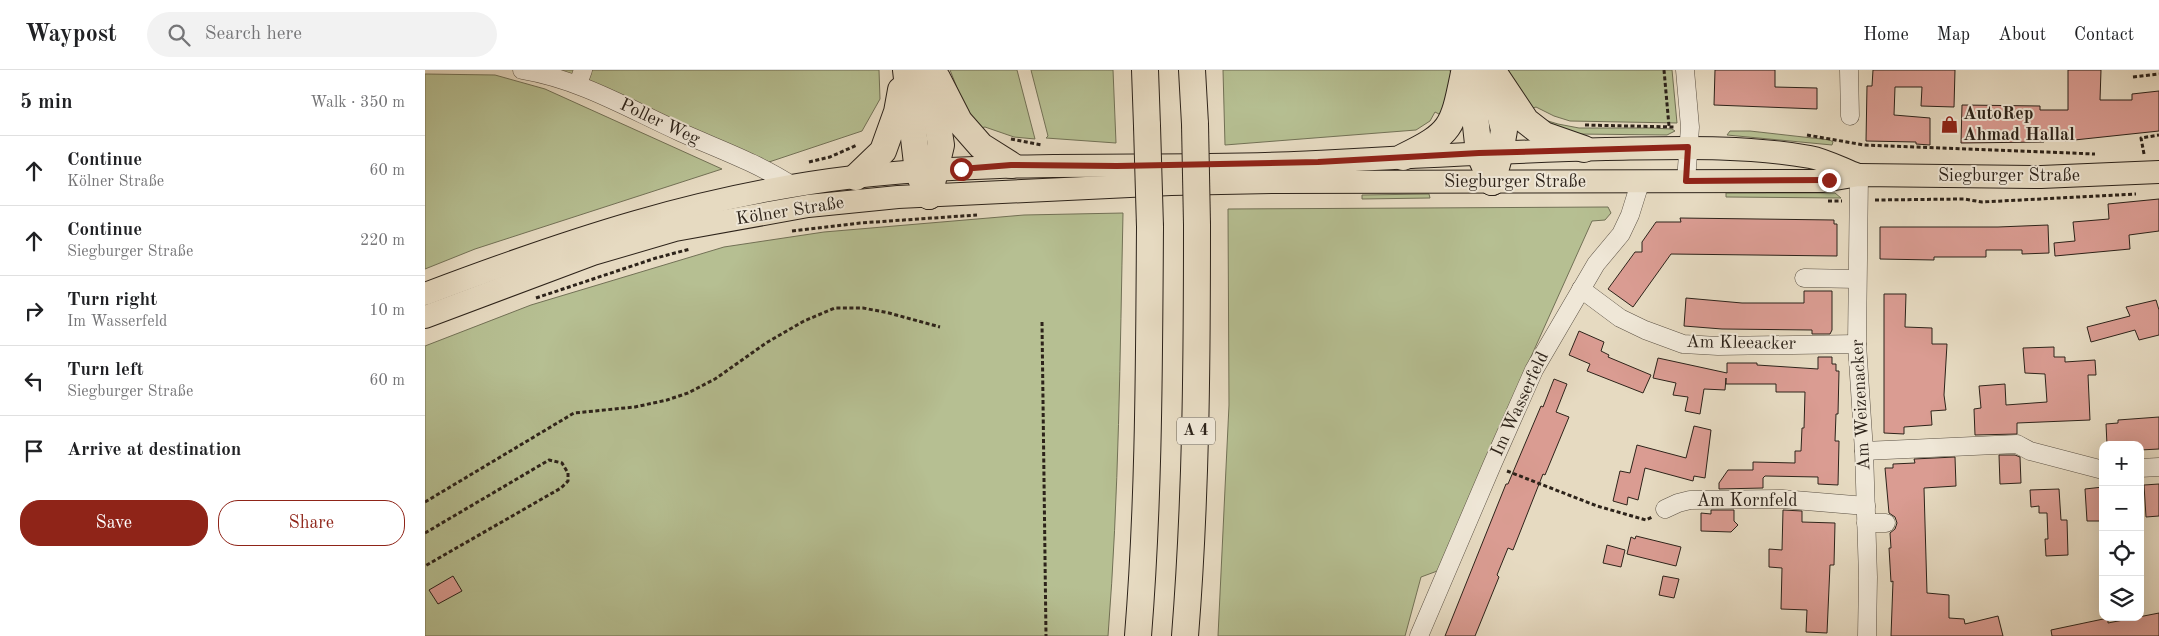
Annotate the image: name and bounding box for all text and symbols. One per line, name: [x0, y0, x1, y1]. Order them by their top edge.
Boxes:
search box: [147, 12, 497, 57]
icon: search: [165, 21, 193, 49]
text: Waypost: [25, 23, 117, 47]
text: Search here: [205, 25, 302, 44]
text: Home: [1863, 26, 1909, 44]
text: Map: [1937, 26, 1970, 44]
text: About: [1998, 26, 2046, 44]
text: Contact: [2074, 26, 2134, 44]
text: 5 min: [20, 92, 73, 113]
text: Walk · 350 m: [310, 95, 405, 111]
street label: Poller Weg: [617, 96, 703, 148]
place label: AutoRep Ahmad Hallal: [1963, 105, 2075, 144]
shop icon: AutoRep Ahmad Hallal: [1939, 114, 1959, 134]
text: Continue: [67, 151, 142, 170]
icon: ahead: [20, 157, 48, 185]
route start: [950, 158, 973, 181]
text: 60 m: [369, 163, 405, 179]
street label: Siegburger Straße: [1938, 167, 2080, 185]
route end: [1818, 169, 1841, 192]
street label: Siegburger Straße: [1444, 173, 1586, 191]
text: Kölner Straße: [67, 174, 164, 190]
street label: Kölner Straße: [735, 194, 845, 228]
text: Continue: [67, 221, 142, 240]
icon: ahead: [20, 227, 48, 255]
text: 220 m: [360, 233, 405, 249]
text: Siegburger Straße: [67, 244, 193, 260]
text: Turn right: [67, 291, 157, 310]
icon: right: [20, 297, 48, 325]
text: 10 m: [369, 303, 405, 319]
text: Im Wasserfeld: [67, 314, 167, 330]
street label: Am Kleeacker: [1686, 333, 1797, 353]
street label: Am Weizenacker: [1849, 338, 1873, 471]
street label: Im Wasserfeld: [1488, 349, 1552, 459]
text: Turn left: [67, 361, 144, 380]
icon: left: [20, 367, 48, 395]
text: 60 m: [369, 373, 405, 389]
text: Siegburger Straße: [67, 384, 193, 400]
road number: A 4: [1177, 418, 1215, 444]
icon: arrive: [20, 437, 48, 465]
text: Arrive at destination: [67, 441, 241, 460]
map controls: [2099, 441, 2144, 621]
button: +: [2099, 441, 2144, 486]
button: −: [2099, 486, 2144, 531]
street label: Am Kornfeld: [1696, 492, 1798, 510]
button: Save: [20, 500, 208, 546]
button: Share: [218, 500, 405, 546]
button: locate: [2099, 531, 2144, 576]
button: layers: [2099, 576, 2144, 621]

